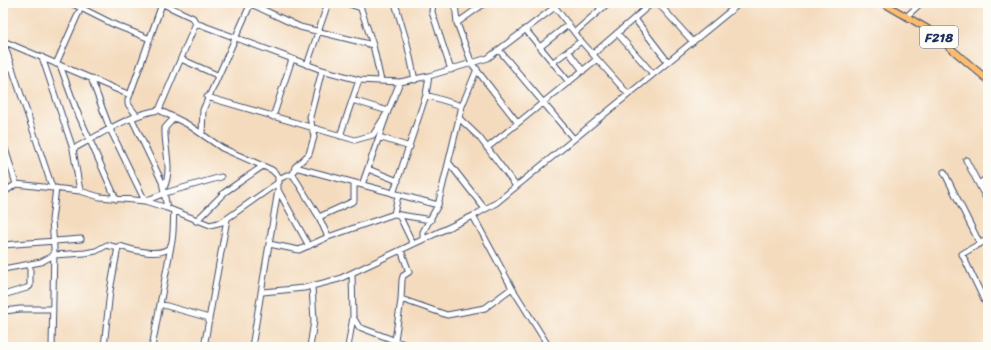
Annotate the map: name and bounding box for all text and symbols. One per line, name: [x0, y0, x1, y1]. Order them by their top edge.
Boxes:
road number: F218: [920, 26, 958, 48]

